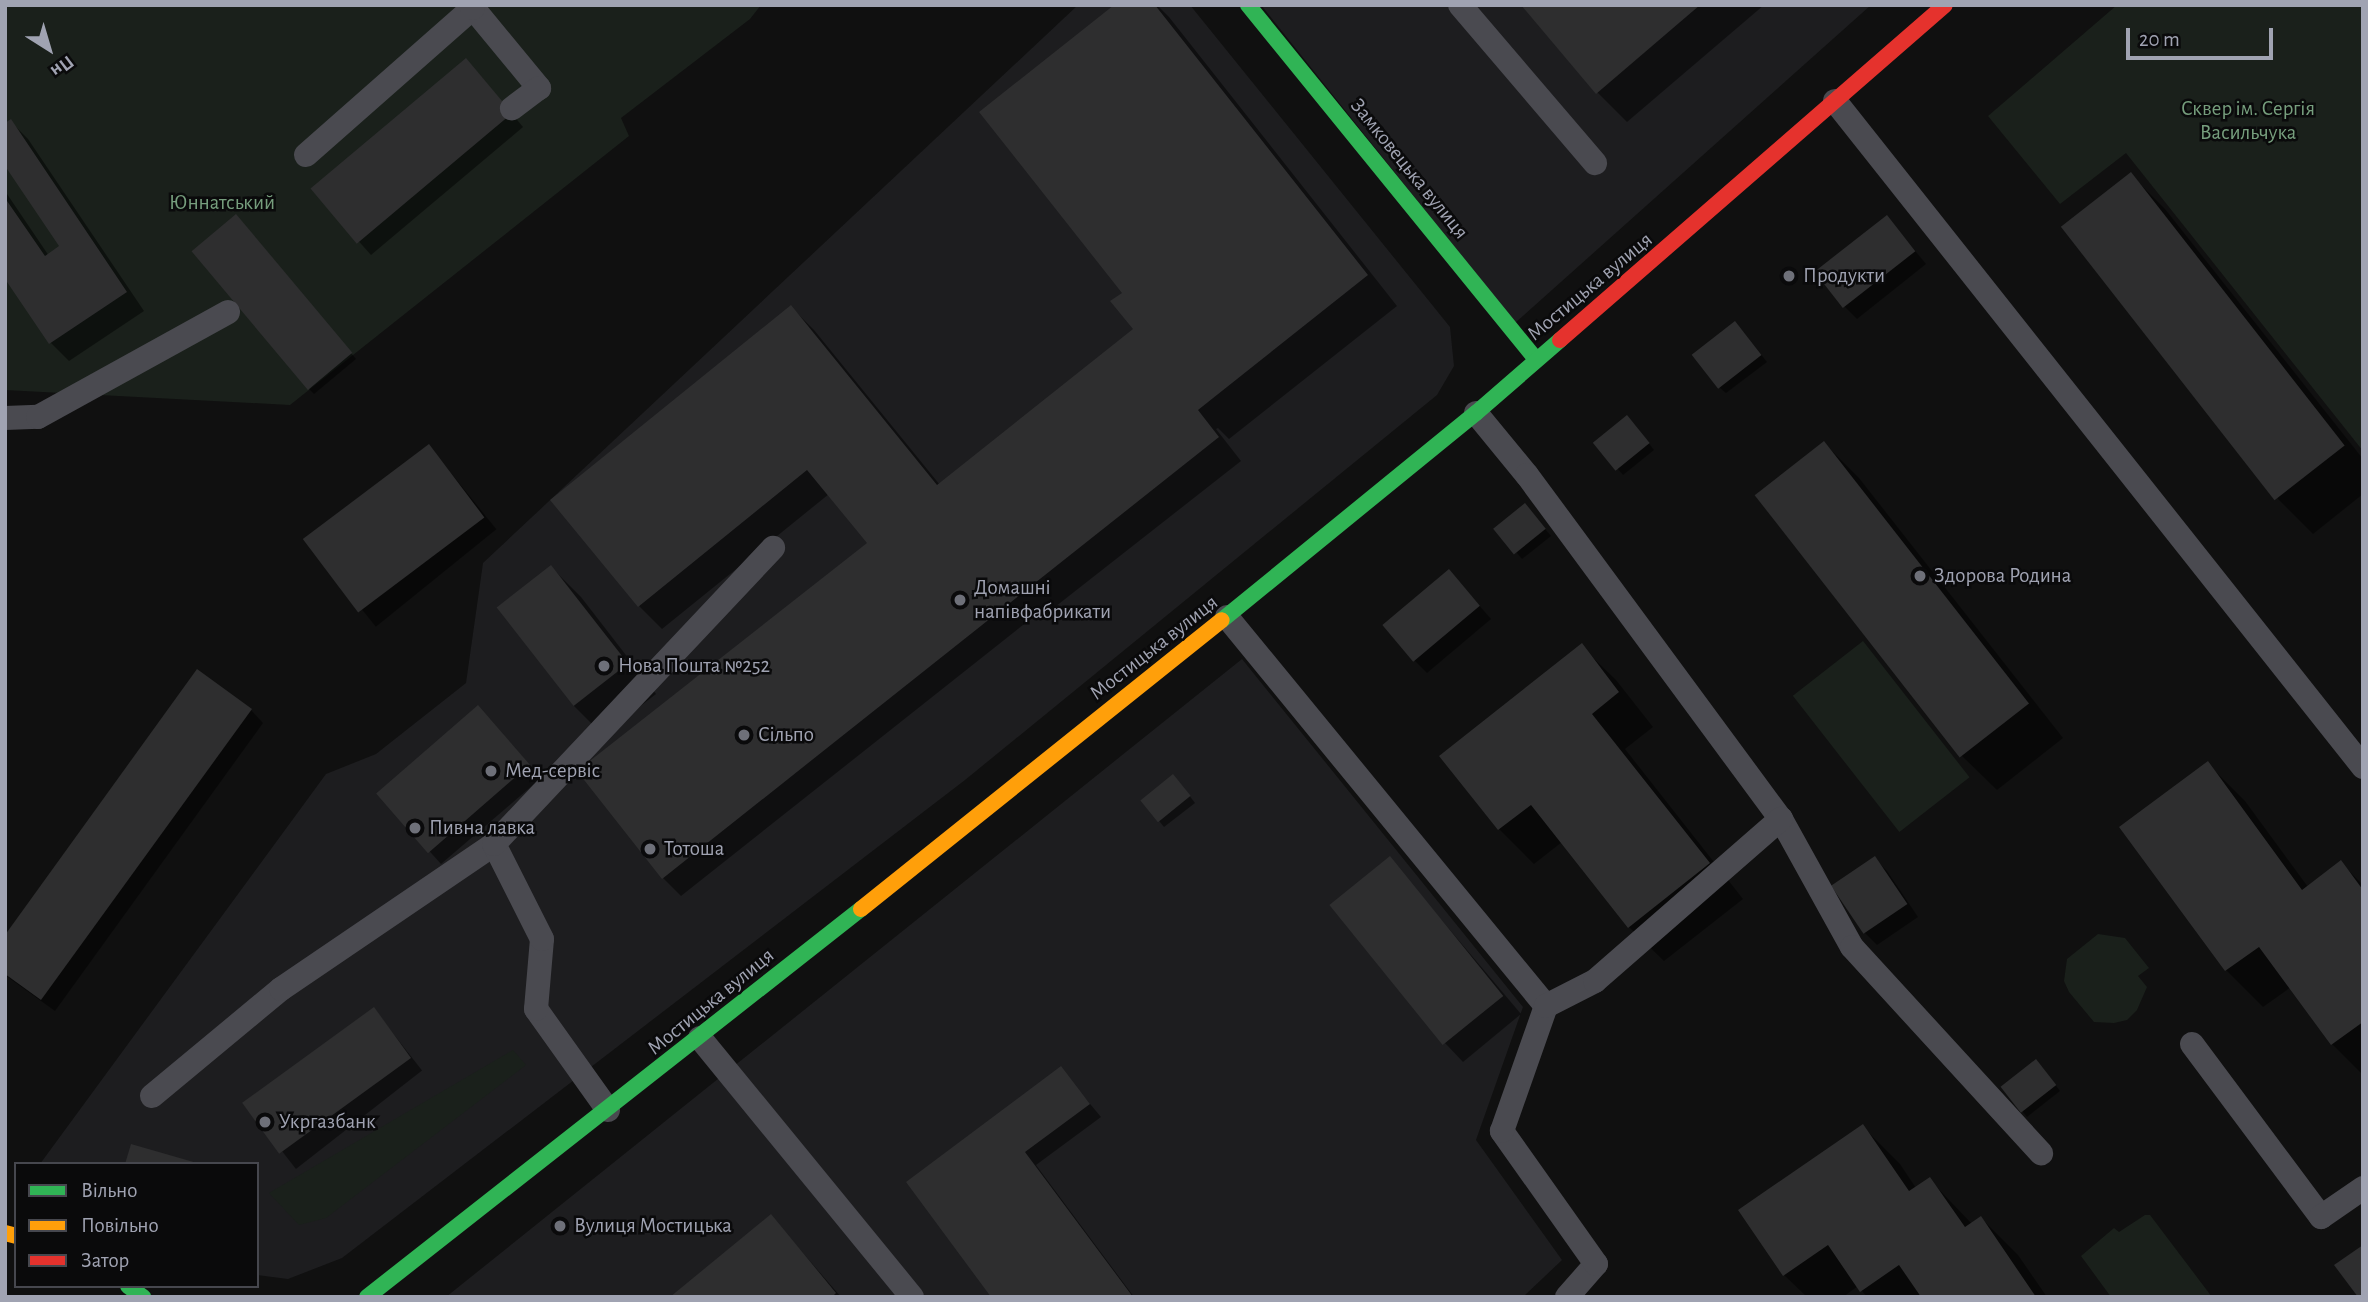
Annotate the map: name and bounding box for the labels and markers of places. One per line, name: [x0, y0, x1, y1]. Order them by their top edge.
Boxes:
place label: Продукти: [1803, 263, 1885, 289]
marker: Продукти: [1781, 268, 1797, 284]
place label: Здорова Родина: [1934, 563, 2071, 589]
marker: Здорова Родина: [1912, 568, 1928, 584]
place label: Домашні напівфабрикати: [974, 575, 1111, 625]
marker: Домашні напівфабрикати: [952, 592, 968, 608]
place label: Нова Пошта №252: [618, 653, 770, 679]
marker: Нова Пошта №252: [596, 658, 612, 674]
place label: Сільпо: [758, 722, 814, 748]
marker: Сільпо: [736, 727, 752, 743]
place label: Мед-сервіс: [505, 758, 600, 784]
marker: Мед-сервіс: [483, 763, 499, 779]
place label: Пивна лавка: [429, 815, 535, 841]
marker: Пивна лавка: [407, 820, 423, 836]
place label: Тотоша: [664, 836, 724, 862]
marker: Тотоша: [642, 841, 658, 857]
place label: Укргазбанк: [279, 1109, 376, 1135]
marker: Укргазбанк: [257, 1114, 273, 1130]
place label: Вулиця Мостицька: [574, 1213, 732, 1239]
marker: Вулиця Мостицька: [552, 1218, 568, 1234]

